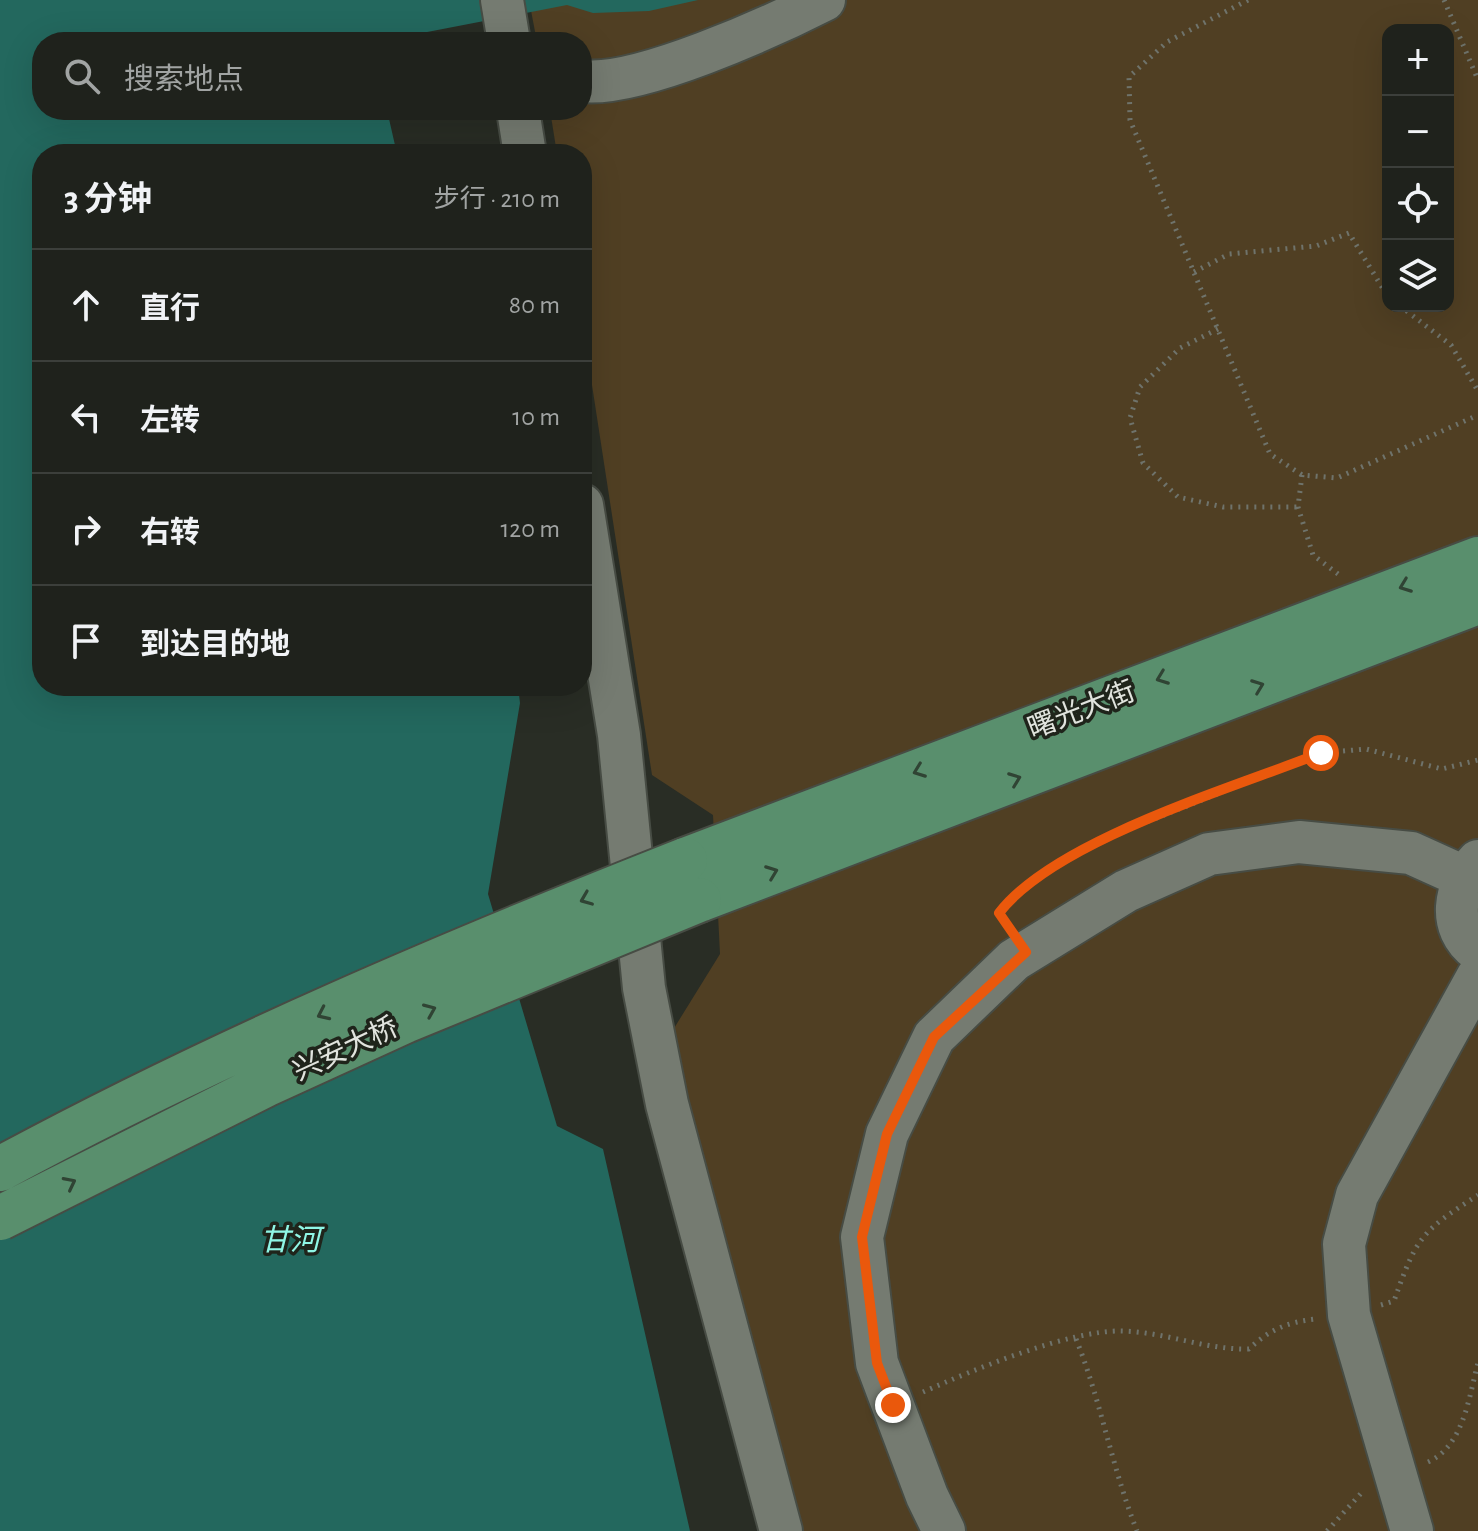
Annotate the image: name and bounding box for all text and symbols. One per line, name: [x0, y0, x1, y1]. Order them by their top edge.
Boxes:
map controls: [1382, 24, 1454, 312]
button: +: [1382, 24, 1454, 96]
search box: [32, 32, 592, 120]
icon: search: [60, 54, 104, 98]
text: 搜索地点: [124, 65, 244, 95]
button: −: [1382, 96, 1454, 168]
button: locate: [1382, 168, 1454, 240]
text: 3 分钟: [64, 183, 152, 217]
text: 步行 · 210 m: [434, 186, 560, 212]
button: layers: [1382, 240, 1454, 312]
icon: ahead: [64, 283, 108, 327]
text: 80 m: [509, 292, 560, 318]
text: 直行: [140, 294, 200, 324]
icon: left: [64, 395, 108, 439]
text: 10 m: [512, 404, 560, 430]
text: 左转: [140, 406, 200, 436]
icon: right: [64, 507, 108, 551]
text: 120 m: [500, 516, 560, 542]
text: 右转: [140, 518, 200, 548]
one-way arrow: [1399, 576, 1413, 593]
icon: arrive: [64, 619, 108, 663]
text: 到达目的地: [140, 630, 290, 660]
one-way arrow: [1156, 669, 1170, 685]
street label: 曙光大街: [1024, 676, 1139, 744]
one-way arrow: [1250, 679, 1264, 696]
route start: [1303, 735, 1339, 771]
one-way arrow: [913, 761, 927, 778]
one-way arrow: [1007, 772, 1021, 789]
one-way arrow: [764, 865, 778, 882]
one-way arrow: [580, 889, 594, 906]
one-way arrow: [422, 1003, 436, 1019]
one-way arrow: [316, 1004, 331, 1020]
street label: 兴安大桥: [288, 1012, 403, 1086]
one-way arrow: [61, 1178, 76, 1193]
water label: 甘河: [260, 1224, 325, 1256]
route end: [875, 1387, 911, 1423]

